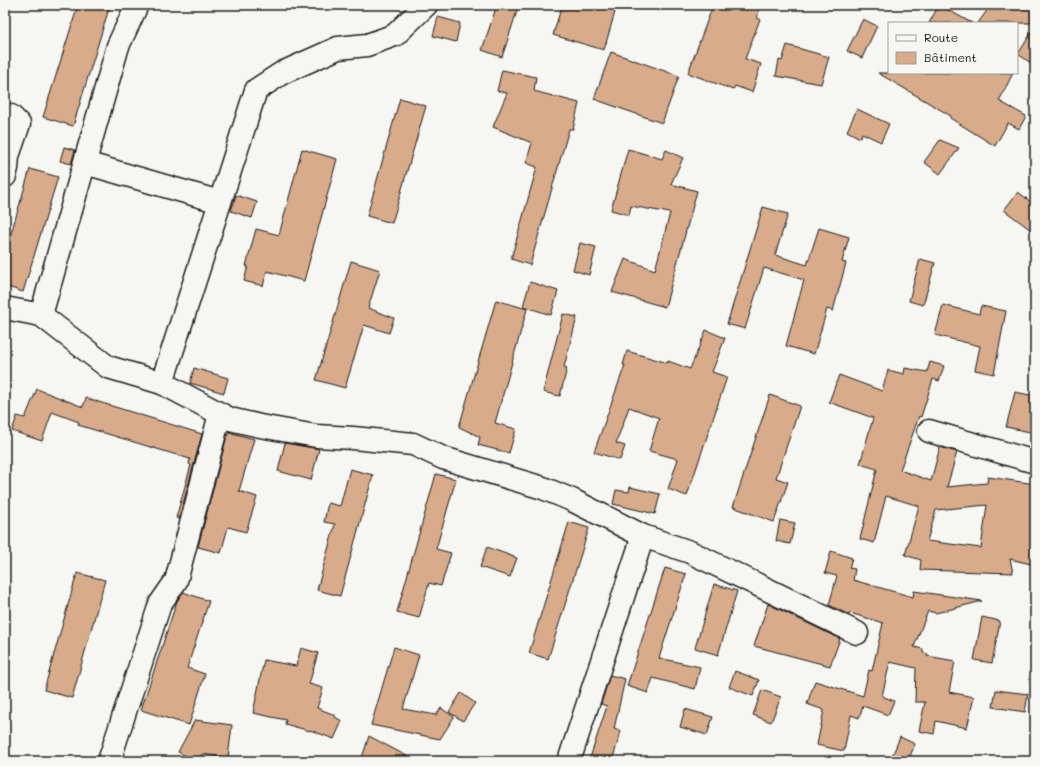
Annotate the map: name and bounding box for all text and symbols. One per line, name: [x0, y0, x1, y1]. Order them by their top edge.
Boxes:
legend: [888, 22, 1018, 74]
text: Route: [924, 29, 958, 45]
text: Bâtiment: [924, 49, 977, 65]

